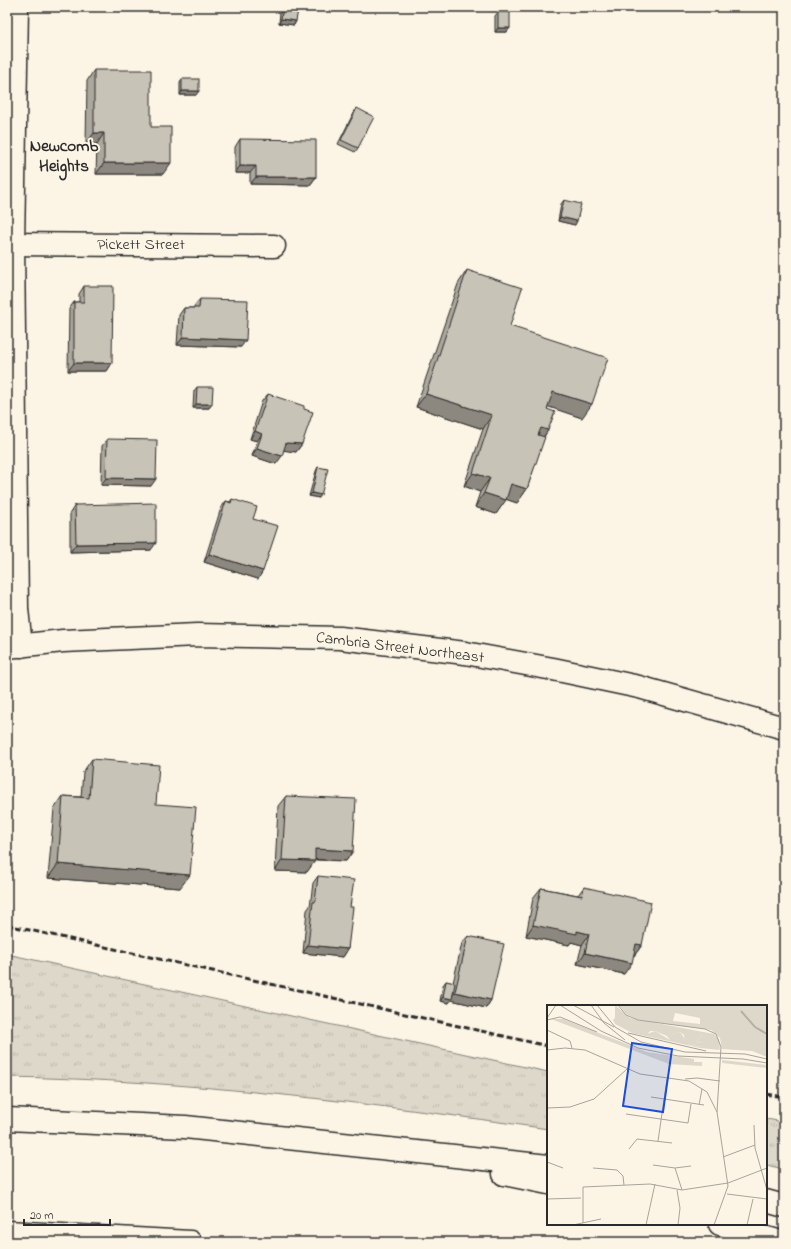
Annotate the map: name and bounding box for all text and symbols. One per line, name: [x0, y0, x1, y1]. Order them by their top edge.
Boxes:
district label: Newcomb Heights: [30, 134, 98, 181]
street label: Pickett Street: [97, 233, 185, 257]
street label: Cambria Street Northeast: [314, 626, 486, 670]
inset map: [547, 1005, 767, 1225]
scale bar: [24, 1201, 110, 1227]
text: 20 m: [30, 1207, 53, 1225]

